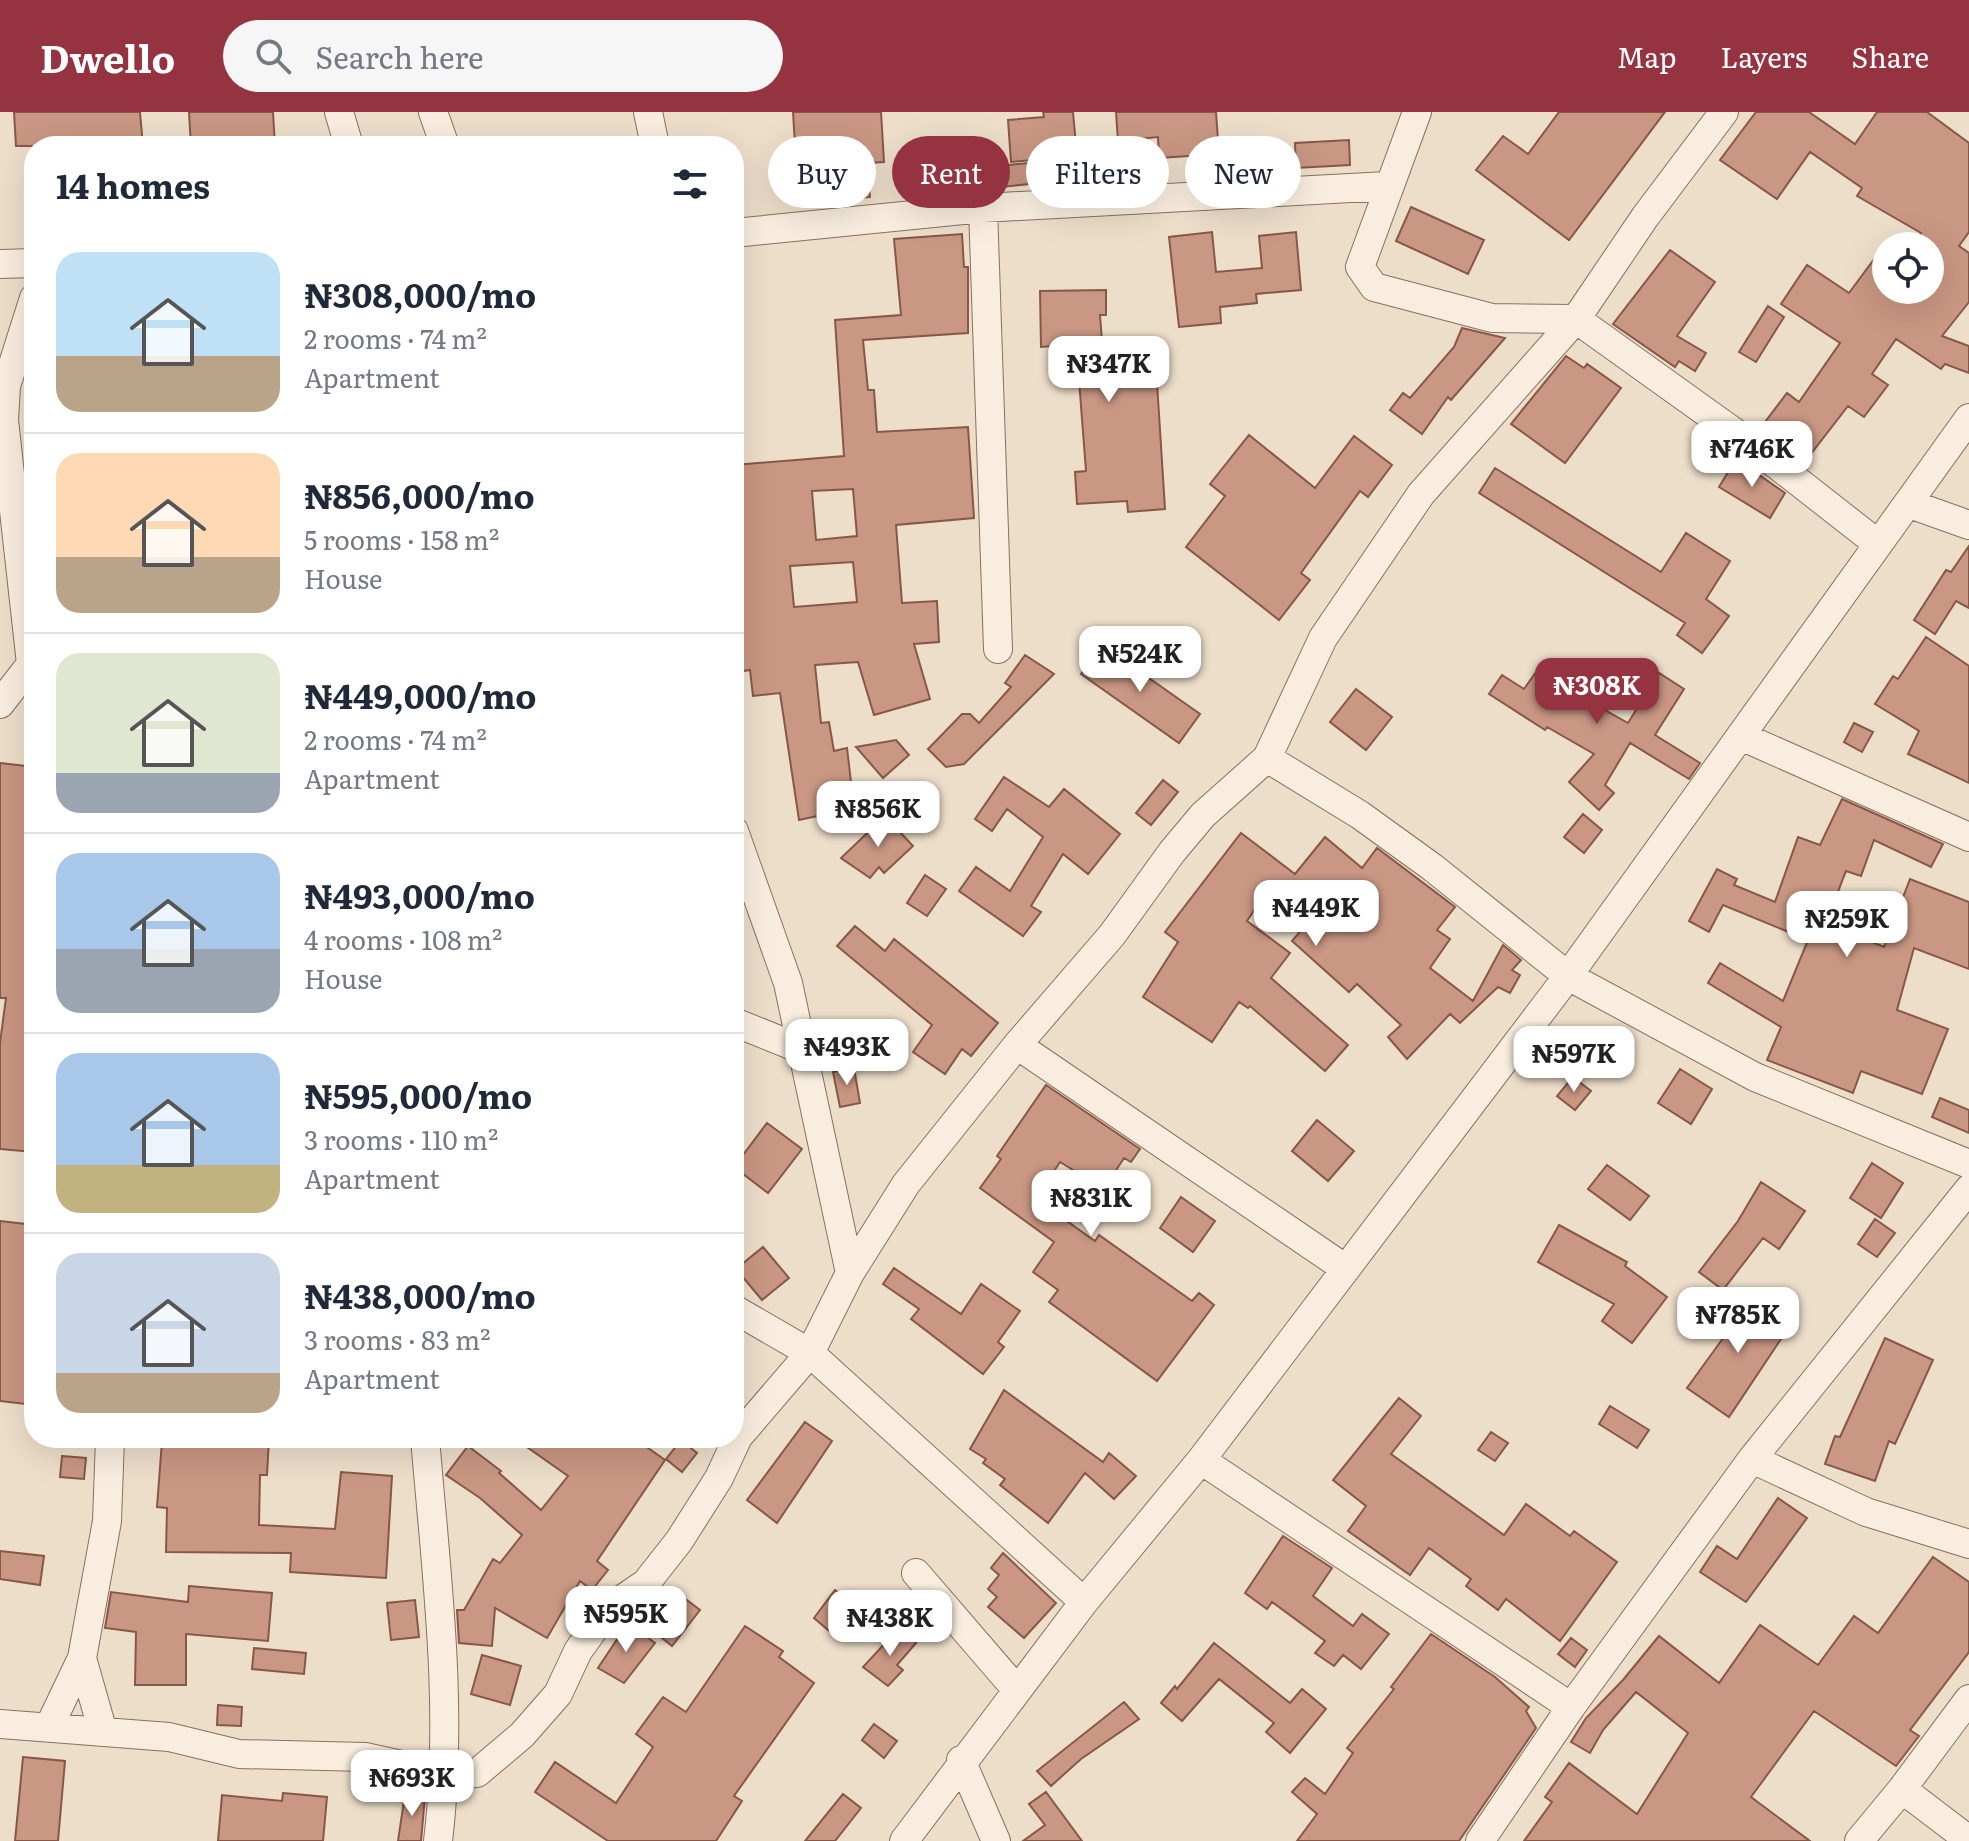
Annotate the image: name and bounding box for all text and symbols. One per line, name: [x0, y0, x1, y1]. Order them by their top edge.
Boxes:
search box: [223, 20, 783, 92]
text: Dwello: [40, 28, 175, 85]
icon: search: [251, 34, 295, 78]
text: Search here: [315, 34, 484, 78]
text: Map: [1617, 35, 1676, 77]
text: Layers: [1720, 35, 1807, 77]
text: Share: [1851, 35, 1929, 77]
chip: Buy: [768, 136, 876, 208]
chip: Rent: [892, 136, 1010, 208]
chip: Filters: [1026, 136, 1169, 208]
chip: New: [1185, 136, 1301, 208]
text: 14 homes: [56, 159, 210, 209]
icon: filters: [668, 162, 712, 206]
map controls: [1872, 232, 1944, 304]
button: locate: [1872, 232, 1944, 304]
text: ₦308,000/mo: [304, 268, 536, 318]
icon: home: [120, 284, 216, 380]
text: 2 rooms · 74 m²: [304, 318, 487, 357]
pin: ₦347K: [1053, 336, 1165, 404]
text: ₦347K: [1066, 342, 1152, 381]
text: Apartment: [304, 357, 440, 396]
pin: ₦746K: [1696, 421, 1808, 489]
text: ₦746K: [1709, 427, 1795, 466]
text: ₦856,000/mo: [304, 469, 535, 519]
icon: home: [120, 485, 216, 581]
text: 5 rooms · 158 m²: [304, 519, 499, 558]
text: House: [304, 558, 382, 597]
pin: ₦524K: [1084, 626, 1196, 694]
text: ₦524K: [1097, 632, 1183, 671]
pin: ₦308K: [1541, 658, 1653, 726]
text: ₦308K: [1553, 664, 1641, 703]
text: ₦449,000/mo: [304, 669, 537, 719]
icon: home: [120, 685, 216, 781]
text: 2 rooms · 74 m²: [304, 719, 487, 758]
text: Apartment: [304, 758, 440, 797]
pin: ₦856K: [822, 781, 934, 849]
text: ₦856K: [835, 787, 921, 826]
text: ₦493,000/mo: [304, 869, 535, 919]
pin: ₦449K: [1260, 880, 1372, 948]
icon: home: [120, 885, 216, 981]
text: ₦449K: [1272, 886, 1360, 925]
pin: ₦259K: [1791, 891, 1903, 959]
text: ₦259K: [1805, 897, 1889, 936]
text: 4 rooms · 108 m²: [304, 919, 502, 958]
text: House: [304, 958, 382, 997]
pin: ₦493K: [791, 1019, 903, 1087]
text: ₦493K: [803, 1025, 891, 1064]
pin: ₦597K: [1518, 1026, 1630, 1094]
text: ₦597K: [1532, 1032, 1616, 1071]
text: ₦595,000/mo: [304, 1069, 532, 1119]
icon: home: [120, 1085, 216, 1181]
text: 3 rooms · 110 m²: [304, 1119, 498, 1158]
text: Apartment: [304, 1158, 440, 1197]
pin: ₦831K: [1035, 1170, 1147, 1238]
text: ₦831K: [1050, 1176, 1132, 1215]
text: ₦438,000/mo: [304, 1269, 536, 1319]
icon: home: [120, 1285, 216, 1381]
pin: ₦785K: [1682, 1287, 1794, 1355]
text: ₦785K: [1695, 1293, 1781, 1332]
text: 3 rooms · 83 m²: [304, 1319, 490, 1358]
text: Apartment: [304, 1358, 440, 1397]
pin: ₦595K: [570, 1586, 682, 1654]
pin: ₦438K: [834, 1590, 946, 1658]
text: ₦595K: [583, 1592, 669, 1631]
text: ₦438K: [846, 1596, 934, 1635]
pin: ₦693K: [356, 1750, 468, 1818]
text: ₦693K: [369, 1756, 455, 1795]

